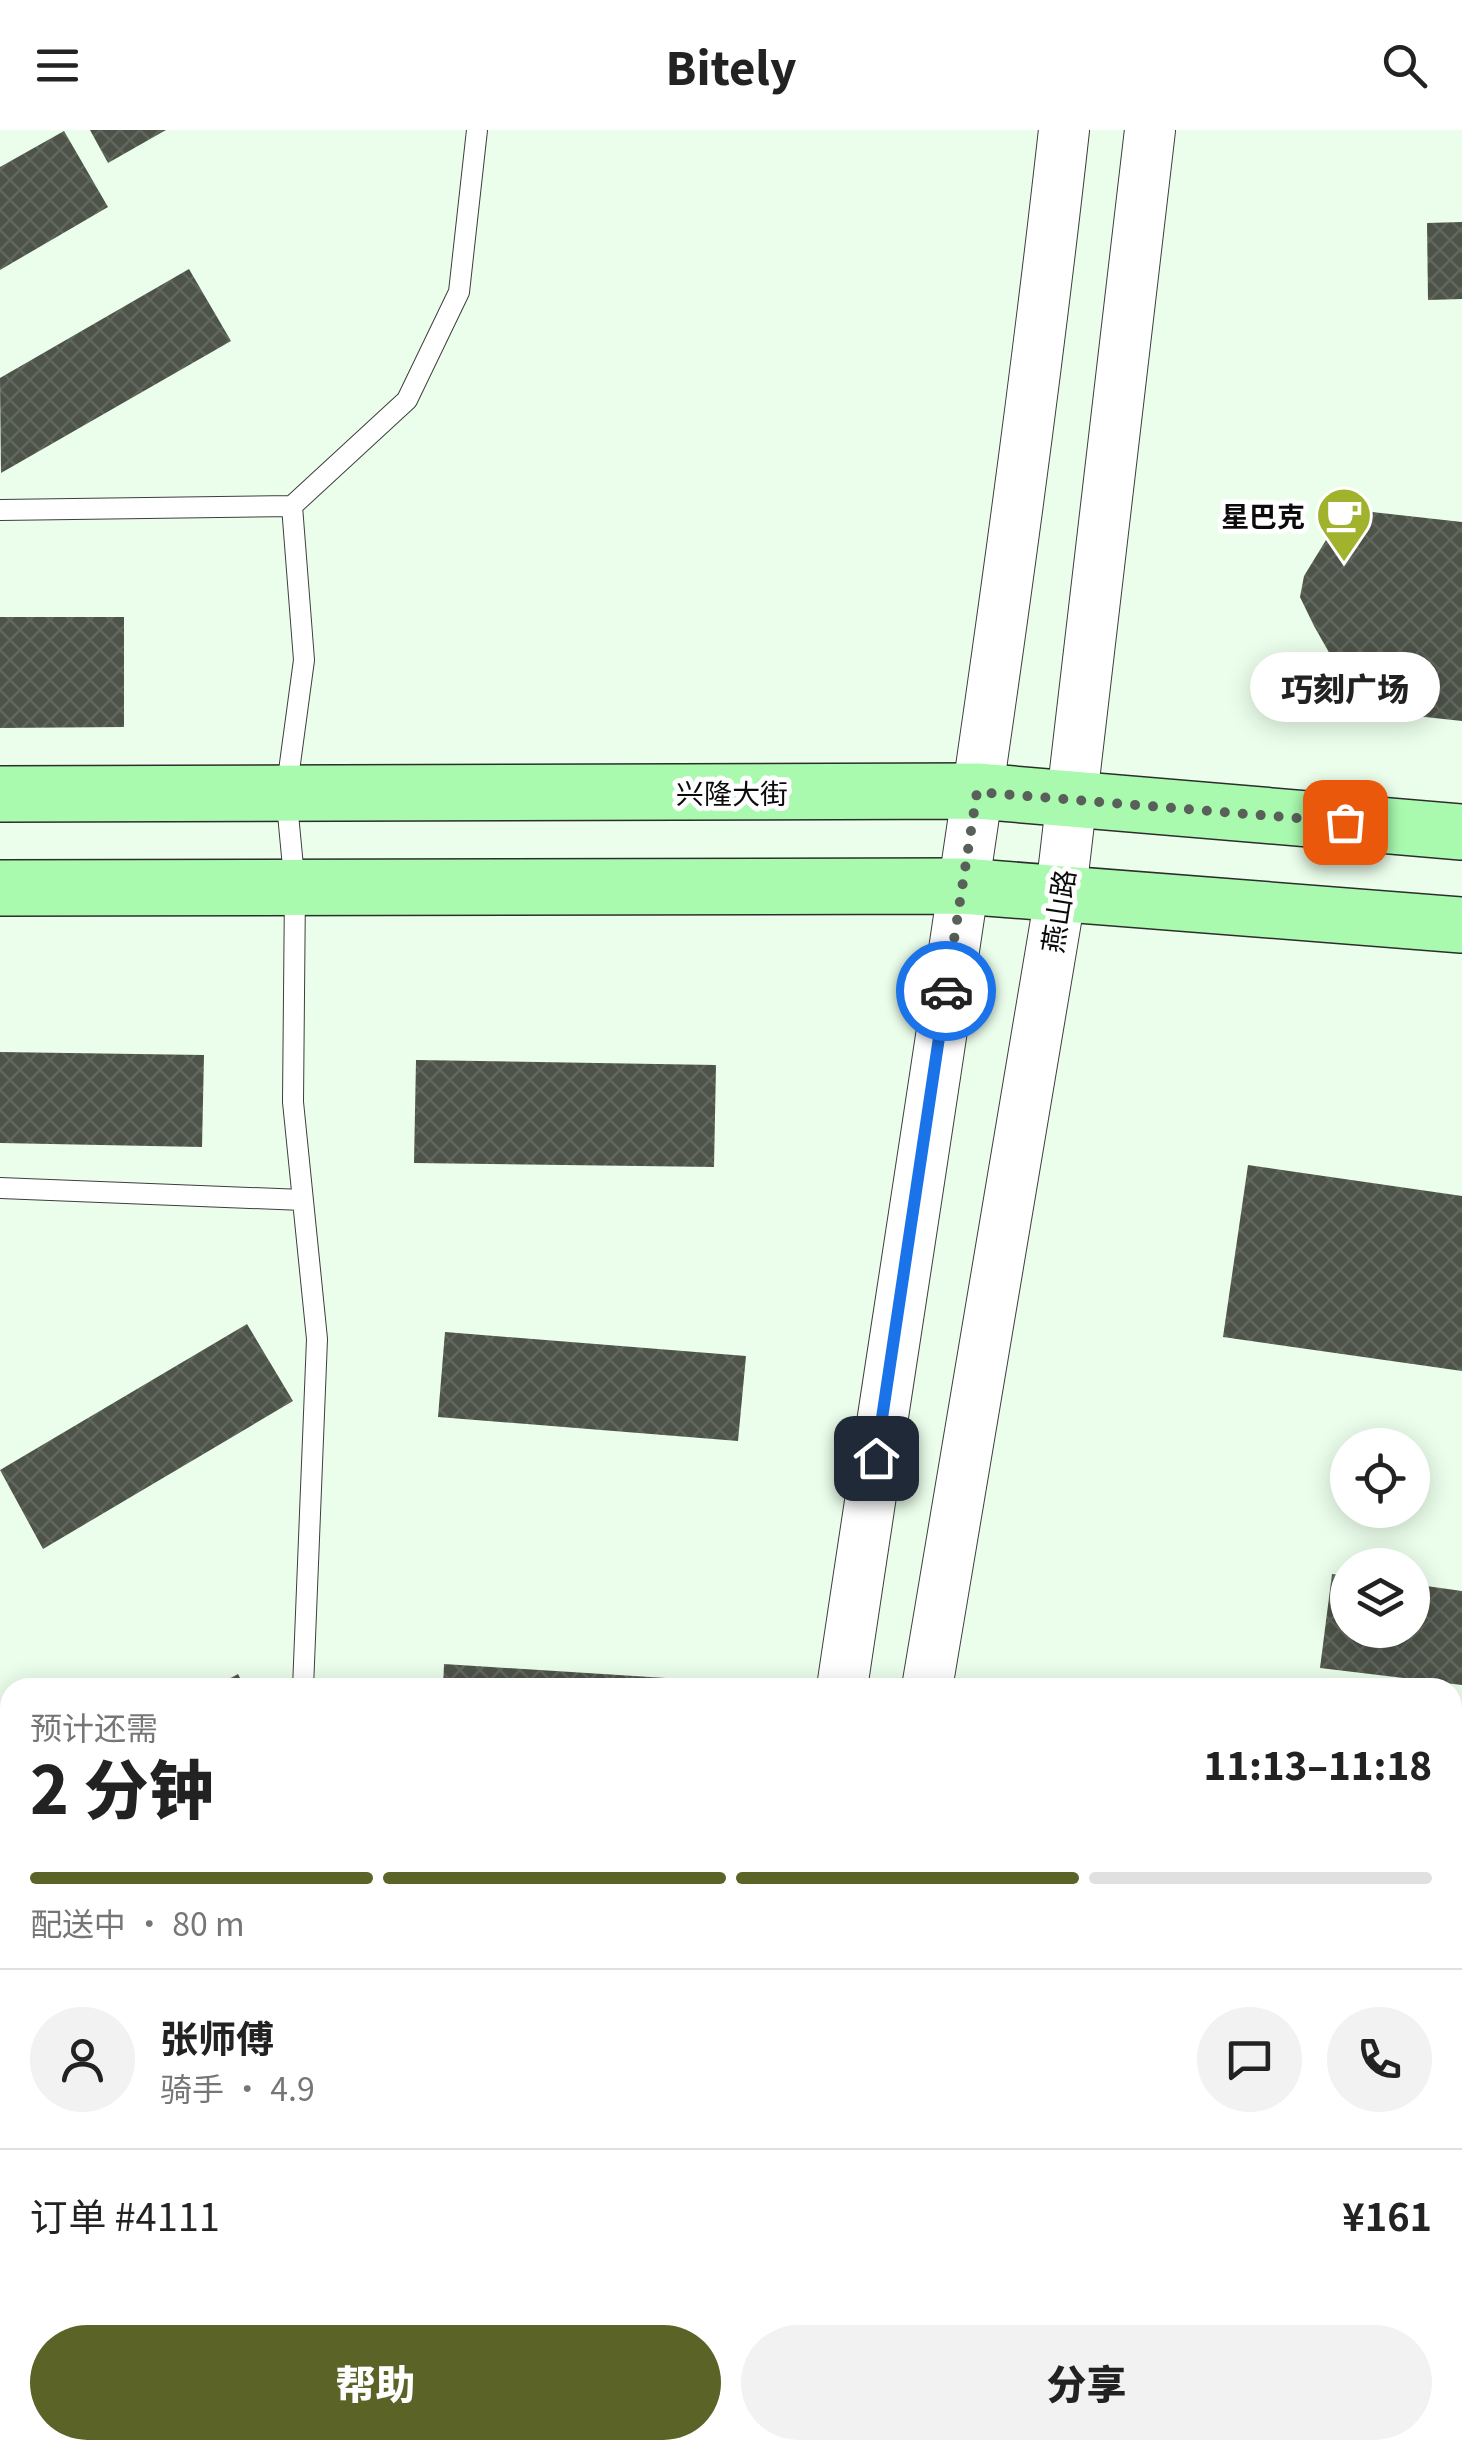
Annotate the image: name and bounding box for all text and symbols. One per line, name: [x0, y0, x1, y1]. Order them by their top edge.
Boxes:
text: Bitely: [666, 33, 796, 98]
icon: menu: [30, 38, 85, 93]
icon: search: [1377, 38, 1432, 93]
cafe icon: 星巴克: [1314, 485, 1374, 564]
place label: 星巴克: [1221, 495, 1305, 535]
callout: 巧刻广场: [1250, 652, 1440, 722]
text: 巧刻广场: [1281, 664, 1409, 710]
street label: 兴隆大街: [676, 772, 788, 812]
pin: [1303, 780, 1388, 865]
icon: bag: [1318, 795, 1373, 850]
street label: 燕山路: [1031, 866, 1083, 956]
courier: [896, 941, 996, 1041]
icon: car: [919, 964, 974, 1019]
pin: [834, 1416, 919, 1501]
map controls: [1330, 1428, 1430, 1648]
button: locate: [1330, 1428, 1430, 1528]
icon: home: [849, 1431, 904, 1486]
button: layers: [1330, 1548, 1430, 1648]
text: 预计还需: [30, 1703, 158, 1749]
text: 11:13–11:18: [1203, 1736, 1432, 1791]
text: 2 分钟: [30, 1739, 214, 1833]
text: 配送中 · 80 m: [30, 1899, 245, 1945]
button: person: [30, 2007, 135, 2112]
button: chat: [1197, 2007, 1302, 2112]
button: phone: [1327, 2007, 1432, 2112]
text: 张师傅: [160, 2009, 274, 2064]
text: 骑手 · 4.9: [160, 2064, 315, 2110]
text: 订单 #4111: [30, 2187, 220, 2242]
text: ¥161: [1342, 2187, 1432, 2242]
button: 帮助: [30, 2325, 721, 2440]
button: 分享: [741, 2325, 1432, 2440]

